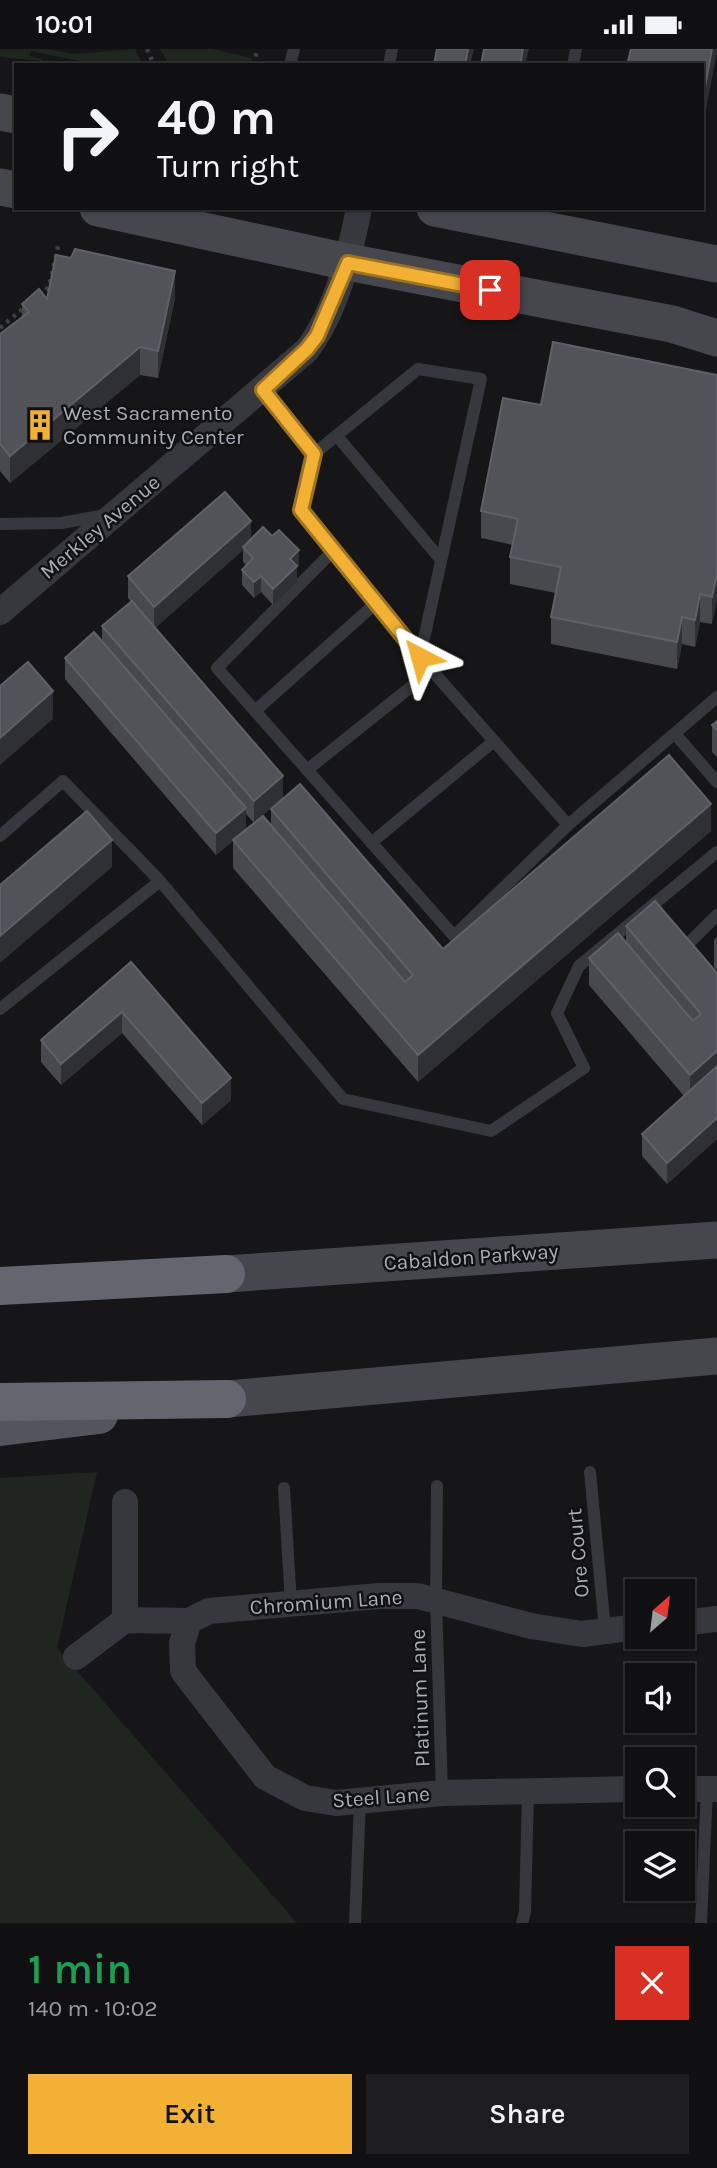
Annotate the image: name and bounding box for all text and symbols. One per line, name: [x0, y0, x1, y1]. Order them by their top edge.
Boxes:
text: 10:01: [35, 9, 93, 40]
text: 40 m: [157, 89, 276, 146]
icon: right: [42, 91, 133, 182]
text: Turn right: [157, 148, 299, 185]
pin: [460, 260, 520, 320]
icon: arrive: [471, 271, 509, 309]
place label: West Sacramento Community Center: [63, 401, 244, 449]
building icon: West Sacramento Community Center: [23, 408, 57, 442]
street label: Merkley Avenue: [35, 470, 165, 584]
position arrow: [383, 620, 457, 694]
street label: Cabaldon Parkway: [383, 1239, 559, 1275]
street label: Ore Court: [562, 1507, 594, 1599]
north arrow: [625, 1579, 695, 1649]
map controls: [625, 1579, 695, 1901]
street label: Chromium Lane: [249, 1585, 403, 1619]
street label: Platinum Lane: [406, 1629, 434, 1767]
button: sound: [625, 1663, 695, 1733]
button: search: [625, 1747, 695, 1817]
street label: Steel Lane: [331, 1782, 431, 1812]
button: layers: [625, 1831, 695, 1901]
text: 1 min: [28, 1944, 132, 1994]
button: close: [615, 1946, 689, 2020]
text: 140 m · 10:02: [28, 1995, 158, 2022]
button: Exit: [28, 2074, 352, 2154]
button: Share: [366, 2074, 689, 2154]

